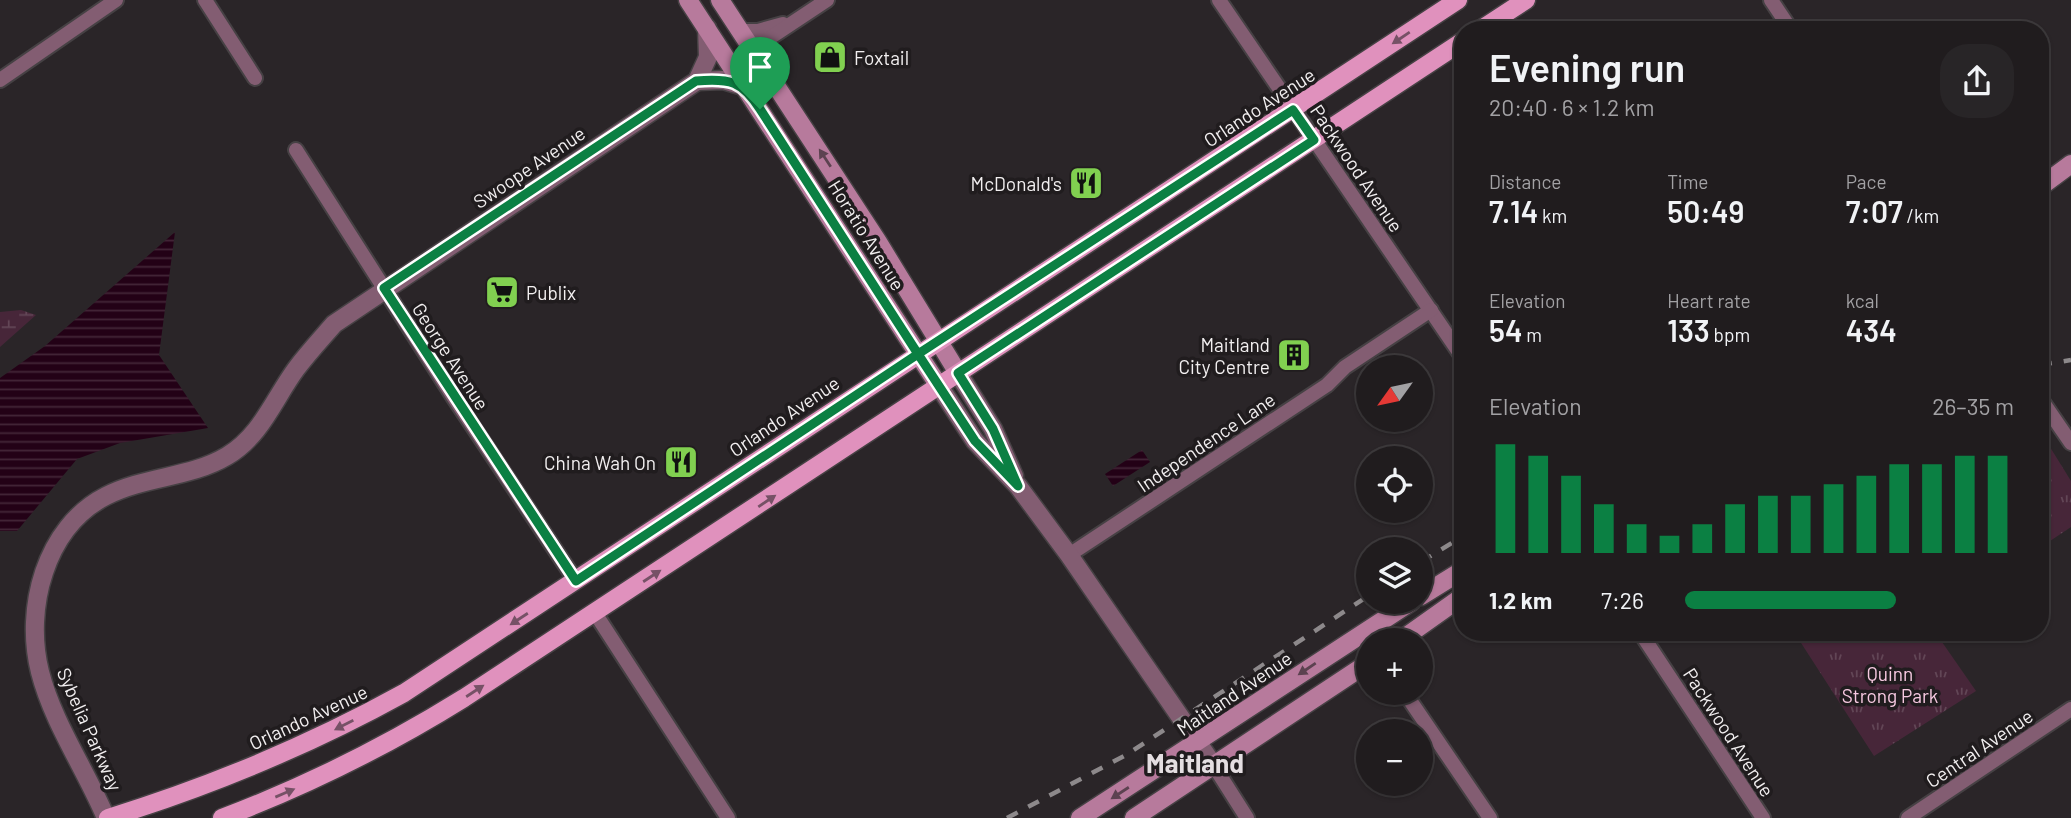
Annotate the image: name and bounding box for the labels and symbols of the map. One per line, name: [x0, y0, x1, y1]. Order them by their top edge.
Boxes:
one-way arrow: [1392, 31, 1410, 45]
pin: [730, 37, 790, 109]
shop icon: Foxtail: [811, 38, 849, 76]
place label: Foxtail: [854, 46, 909, 69]
street label: Orlando Avenue: [1199, 63, 1319, 151]
street label: Packwood Avenue: [1306, 100, 1408, 236]
street label: Swoope Avenue: [469, 121, 589, 213]
one-way arrow: [819, 149, 832, 168]
restaurant icon: McDonald's: [1067, 164, 1105, 202]
place label: McDonald's: [971, 172, 1062, 195]
street label: Horatio Avenue: [824, 176, 910, 294]
supermarket icon: Publix: [483, 273, 521, 311]
place label: Publix: [526, 281, 576, 304]
street label: George Avenue: [408, 298, 494, 414]
place label: Maitland City Centre: [1178, 333, 1270, 378]
building icon: Maitland City Centre: [1275, 336, 1313, 374]
north arrow: [1356, 355, 1433, 432]
street label: Orlando Avenue: [725, 371, 843, 461]
street label: Independence Lane: [1133, 387, 1279, 497]
restaurant icon: China Wah On: [662, 443, 700, 481]
place label: China Wah On: [544, 451, 656, 474]
one-way arrow: [757, 495, 776, 508]
one-way arrow: [642, 569, 662, 582]
one-way arrow: [509, 612, 529, 625]
street label: Maitland Avenue: [1172, 646, 1296, 740]
one-way arrow: [1298, 662, 1316, 676]
park label: Quinn Strong Park: [1842, 662, 1938, 707]
street label: Packwood Avenue: [1679, 663, 1779, 801]
street label: Sybelia Parkway: [53, 664, 127, 794]
street label: Orlando Avenue: [245, 680, 371, 754]
one-way arrow: [465, 684, 485, 697]
street label: Central Avenue: [1921, 704, 2037, 792]
one-way arrow: [334, 719, 354, 730]
district label: Maitland: [1146, 747, 1244, 778]
one-way arrow: [1110, 786, 1130, 799]
one-way arrow: [275, 787, 295, 799]

